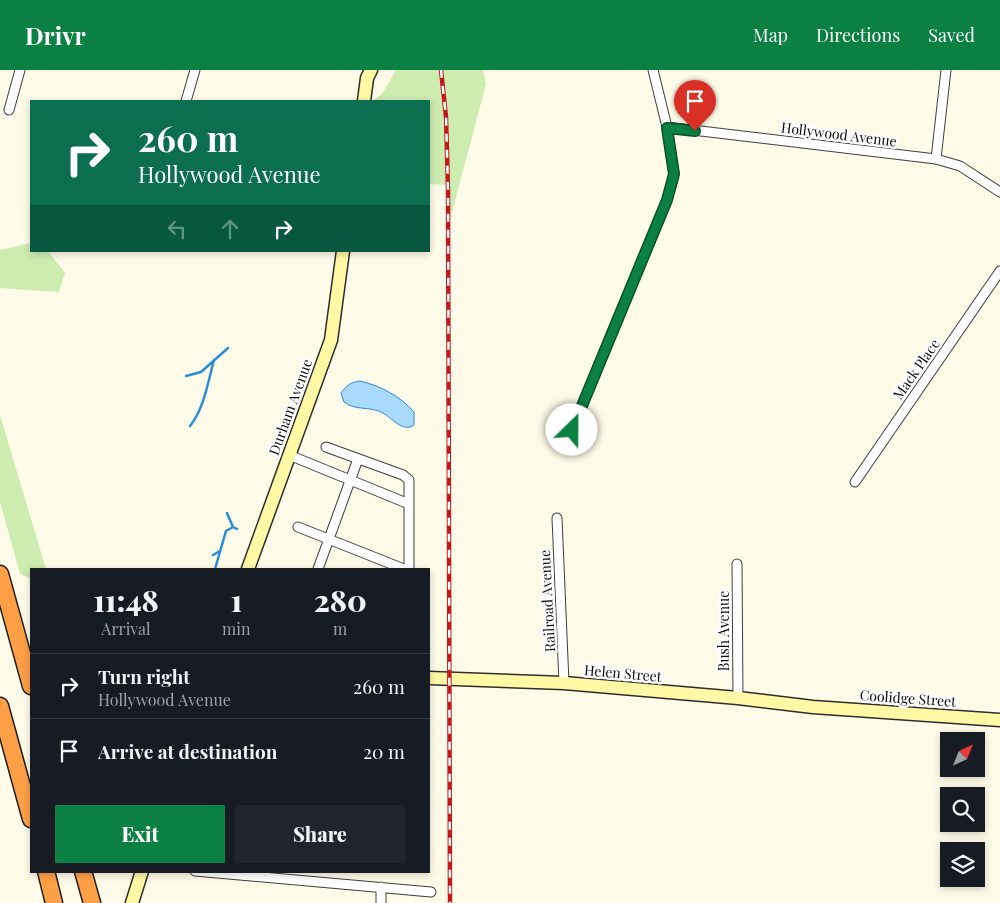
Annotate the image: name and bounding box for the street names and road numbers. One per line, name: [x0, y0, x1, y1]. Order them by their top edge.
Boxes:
street label: Hollywood Avenue: [780, 117, 898, 151]
street label: Mack Place: [888, 335, 944, 403]
street label: Durham Avenue: [264, 356, 316, 458]
street label: Railroad Avenue: [535, 550, 559, 652]
street label: Bush Avenue: [714, 591, 733, 671]
street label: Helen Street: [583, 660, 664, 686]
street label: Coolidge Street: [859, 685, 958, 711]

